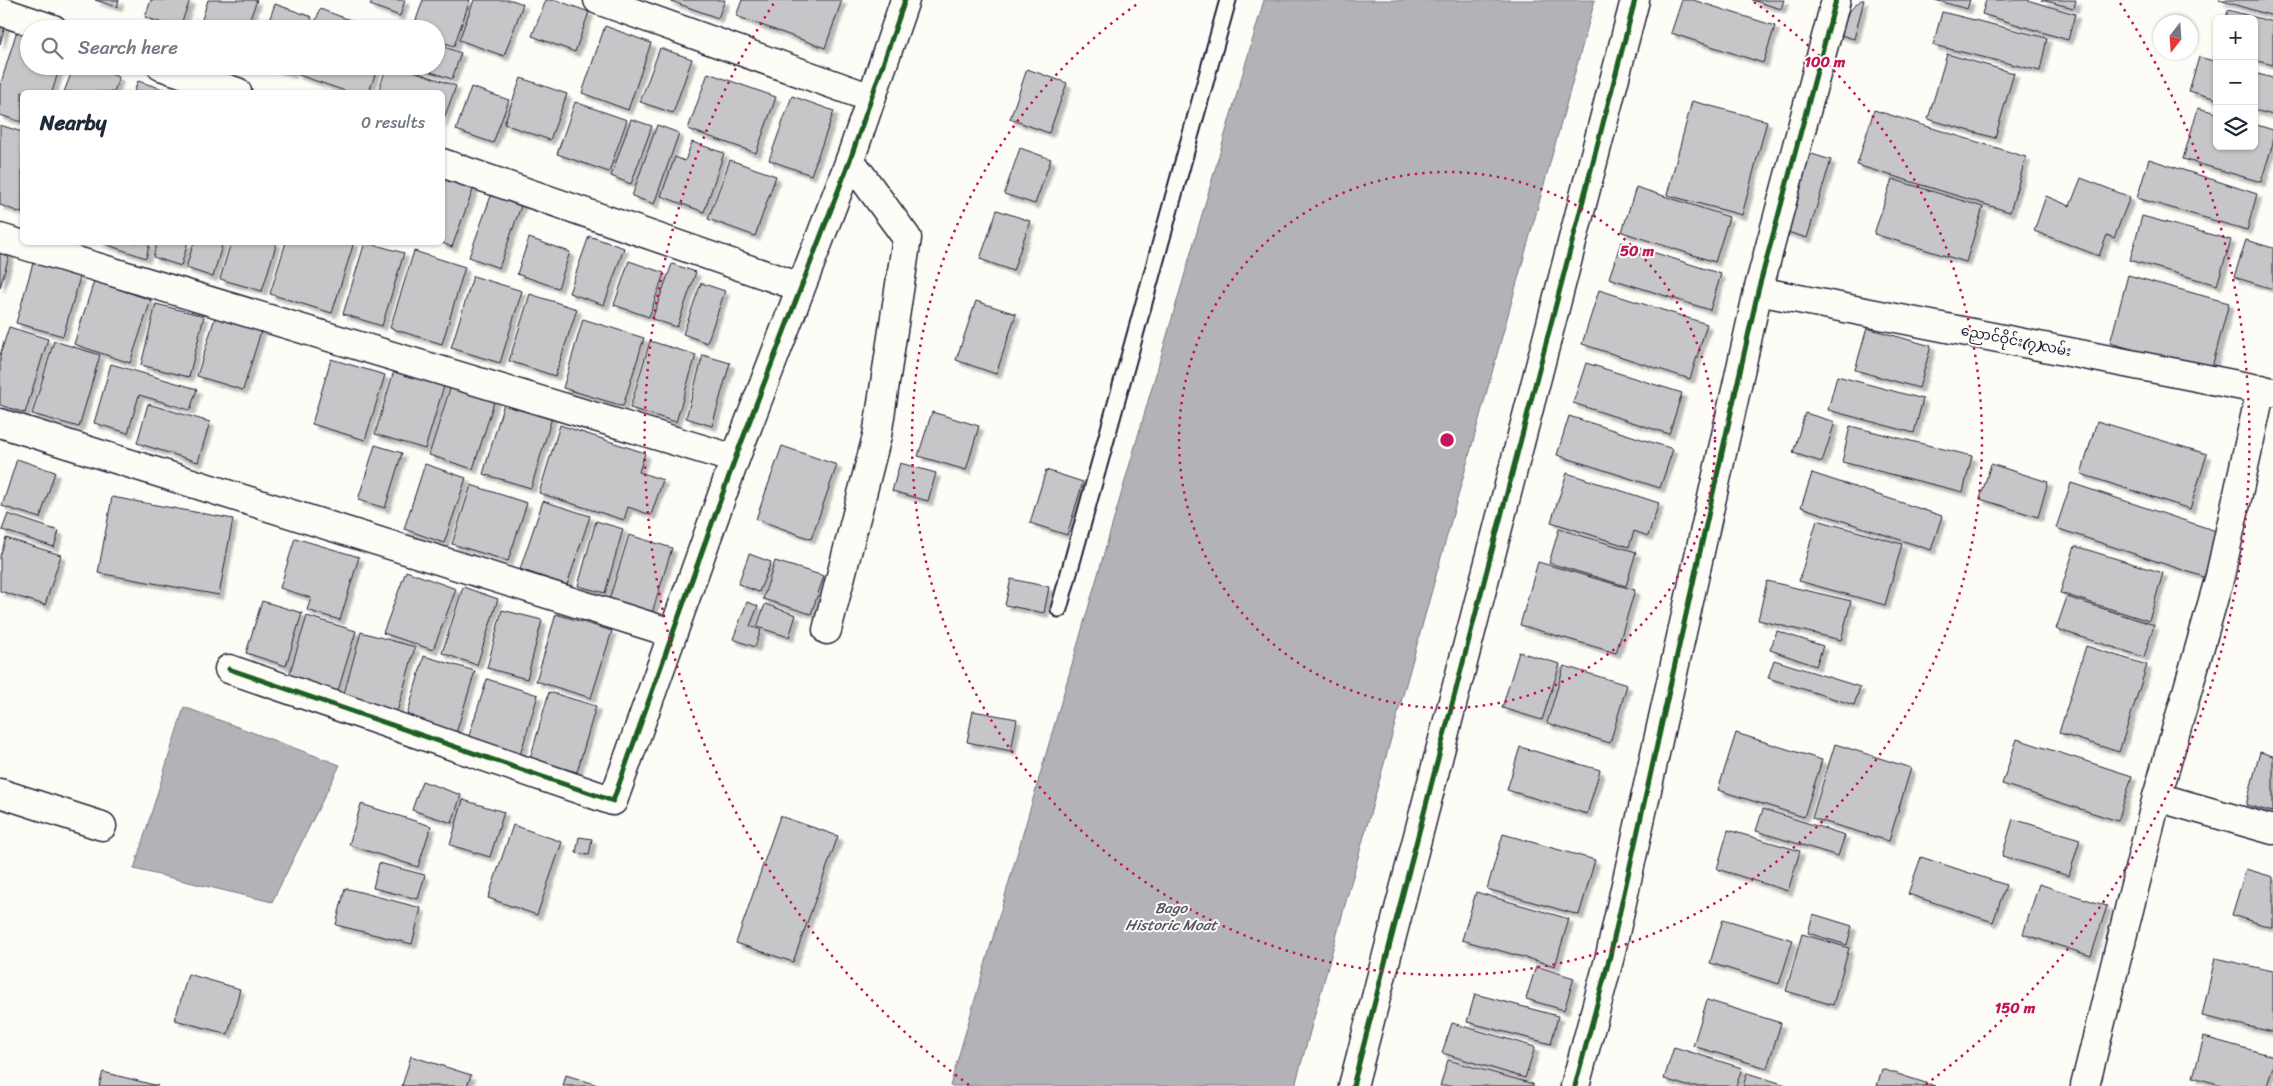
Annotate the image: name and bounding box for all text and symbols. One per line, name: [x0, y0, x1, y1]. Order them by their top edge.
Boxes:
north arrow: [2153, 15, 2198, 60]
map controls: [2213, 15, 2258, 150]
button: +: [2213, 15, 2258, 60]
search box: [20, 20, 445, 75]
text: Search here: [78, 31, 178, 64]
icon: search: [38, 34, 66, 62]
text: 100 m: [1805, 49, 1846, 75]
button: −: [2213, 60, 2258, 105]
text: Nearby: [40, 104, 106, 142]
button: layers: [2213, 105, 2258, 150]
text: 0 results: [361, 108, 425, 137]
text: 50 m: [1620, 238, 1655, 264]
street label: ညောင်ဝိုင်း(၇)လမ်း: [1959, 318, 2073, 364]
centre of rings: [1438, 431, 1456, 449]
water label: Bago Historic Moat: [1125, 895, 1218, 938]
text: 150 m: [1995, 995, 2036, 1021]

